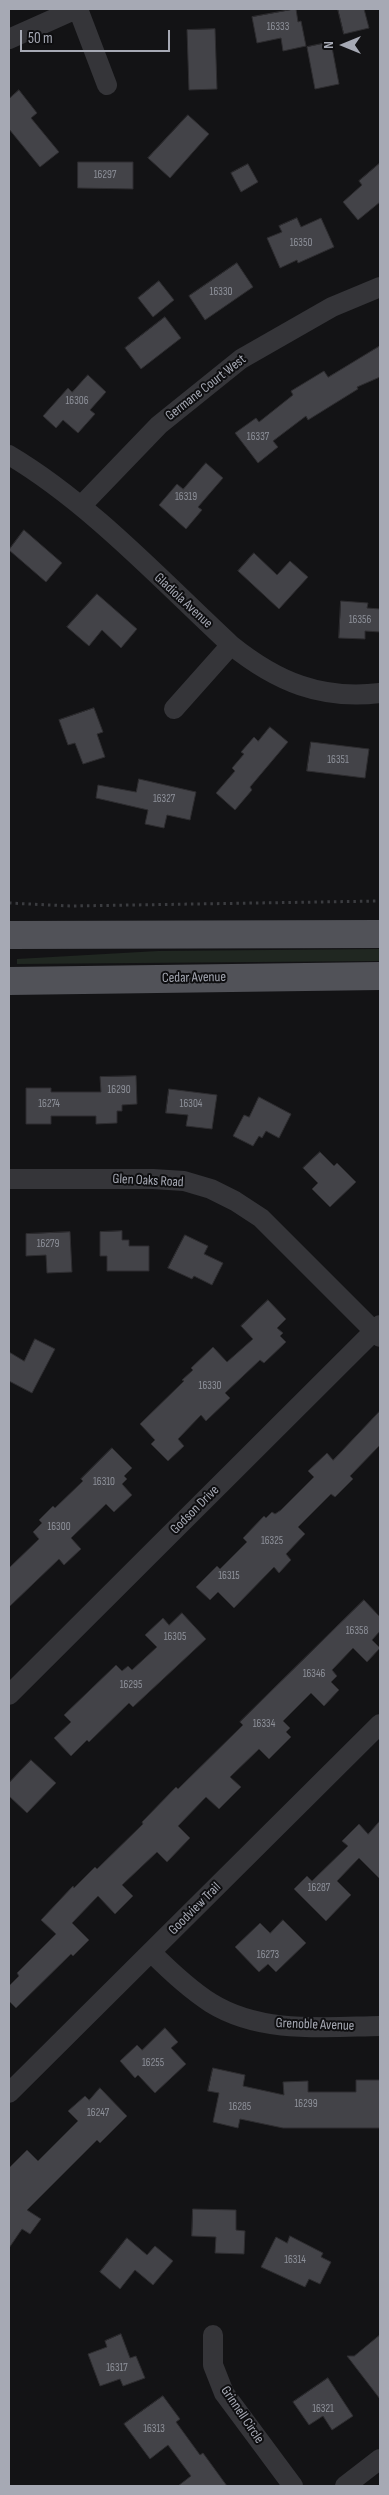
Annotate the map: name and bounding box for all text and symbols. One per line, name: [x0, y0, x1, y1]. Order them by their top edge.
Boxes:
scale bar: [22, 20, 172, 52]
house number: 16333: [267, 20, 289, 34]
north arrow: [319, 20, 369, 70]
text: 50 m: [28, 29, 53, 48]
text: N: [320, 41, 337, 49]
house number: 16297: [94, 168, 116, 182]
house number: 16350: [290, 236, 312, 250]
house number: 16330: [210, 285, 232, 299]
street label: Germane Court West: [162, 351, 250, 425]
house number: 16306: [65, 394, 89, 408]
house number: 16337: [247, 430, 269, 444]
house number: 16319: [175, 490, 197, 504]
street label: Gladiola Avenue: [150, 570, 216, 632]
house number: 16356: [349, 613, 371, 627]
house number: 16351: [327, 753, 349, 767]
house number: 16327: [153, 792, 175, 806]
street label: Cedar Avenue: [162, 969, 226, 987]
house number: 16290: [107, 1083, 131, 1097]
house number: 16274: [38, 1097, 60, 1111]
house number: 16304: [180, 1097, 202, 1111]
street label: Glen Oaks Road: [112, 1171, 184, 1191]
house number: 16279: [37, 1237, 59, 1251]
house number: 16330: [199, 1379, 221, 1393]
house number: 16310: [93, 1475, 115, 1489]
street label: Godson Drive: [167, 1482, 223, 1538]
house number: 16300: [47, 1520, 71, 1534]
house number: 16325: [261, 1534, 283, 1548]
house number: 16315: [218, 1569, 240, 1583]
house number: 16358: [346, 1624, 368, 1638]
house number: 16305: [164, 1630, 186, 1644]
house number: 16346: [303, 1667, 325, 1681]
house number: 16295: [120, 1678, 142, 1692]
house number: 16334: [253, 1717, 275, 1731]
street label: Goodview Trail: [165, 1879, 225, 1939]
house number: 16287: [308, 1881, 330, 1895]
house number: 16273: [257, 1948, 279, 1962]
street label: Grenoble Avenue: [275, 2015, 355, 2035]
house number: 16255: [142, 2056, 164, 2070]
house number: 16299: [294, 2097, 318, 2111]
house number: 16285: [229, 2100, 251, 2114]
house number: 16247: [87, 2106, 109, 2120]
house number: 16314: [284, 2253, 306, 2267]
house number: 16317: [106, 2361, 128, 2375]
street label: Grinnell Circle: [217, 2383, 267, 2447]
house number: 16321: [312, 2402, 334, 2416]
house number: 16313: [143, 2422, 165, 2436]

